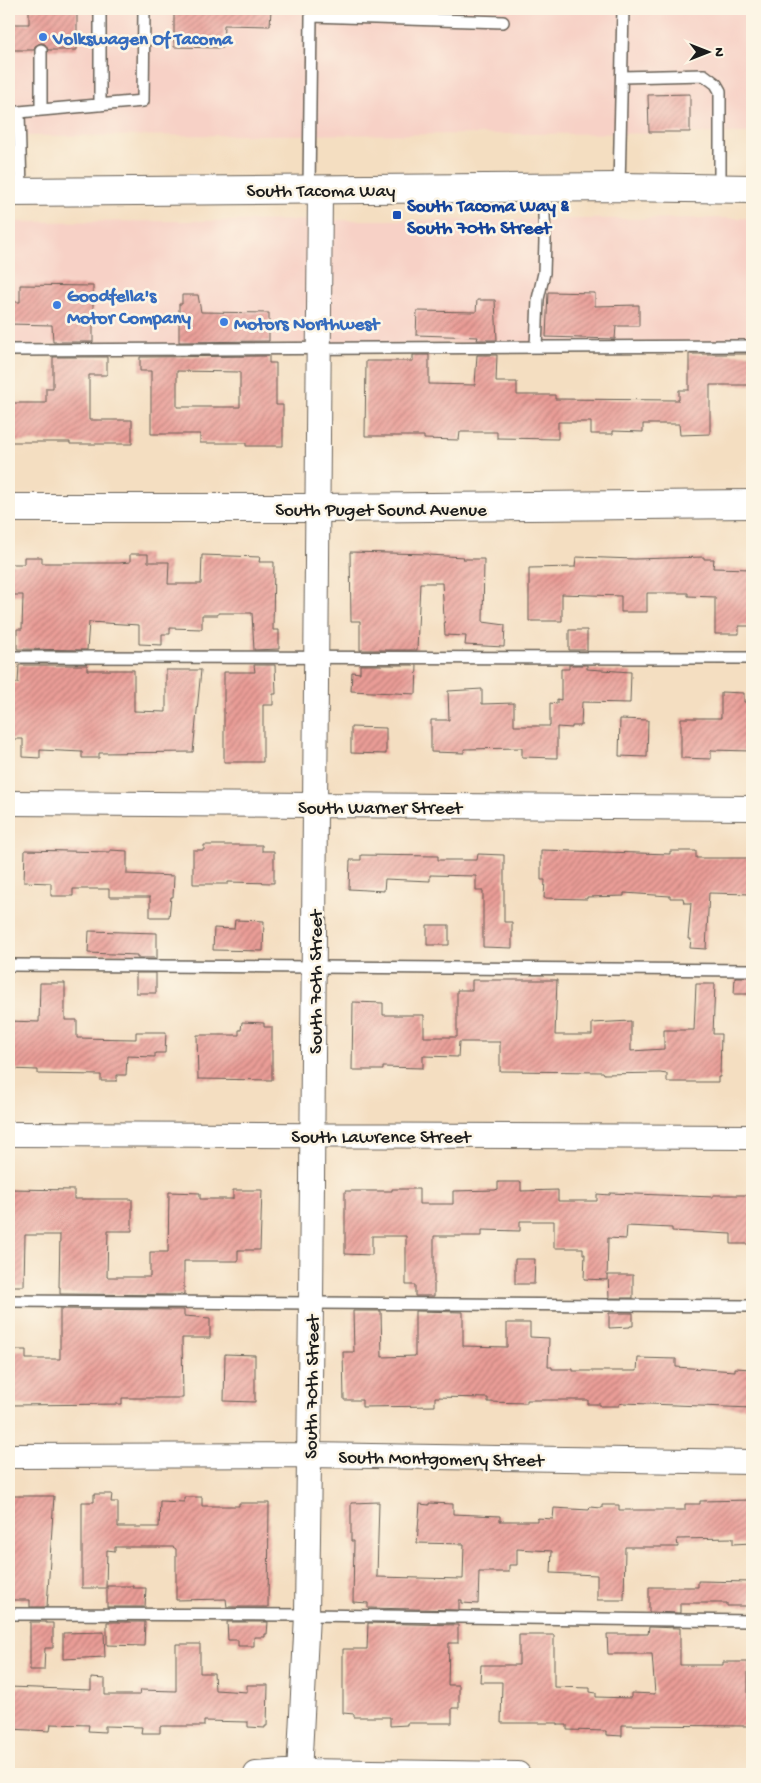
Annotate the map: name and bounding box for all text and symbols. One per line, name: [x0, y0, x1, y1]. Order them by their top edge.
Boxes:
north arrow: [684, 28, 734, 78]
place label: Volkswagen Of Tacoma: [52, 29, 234, 52]
marker: Volkswagen Of Tacoma: [37, 31, 49, 43]
text: N: [710, 47, 727, 57]
street label: South Tacoma Way: [247, 181, 396, 204]
place label: South Tacoma Way & South 70th Street: [407, 196, 569, 241]
marker: South Tacoma Way & South 70th Street: [391, 209, 403, 221]
place label: Goodfella's Motor Company: [67, 286, 191, 331]
marker: Goodfella's Motor Company: [51, 299, 63, 311]
place label: Motors Northwest: [234, 314, 381, 337]
marker: Motors Northwest: [218, 316, 230, 328]
street label: South Puget Sound Avenue: [275, 500, 487, 523]
street label: South Warner Street: [298, 798, 464, 821]
street label: South 70th Street: [306, 908, 329, 1054]
street label: South Lawrence Street: [291, 1127, 473, 1150]
street label: South 70th Street: [301, 1313, 326, 1459]
street label: South Montgomery Street: [338, 1447, 546, 1474]

